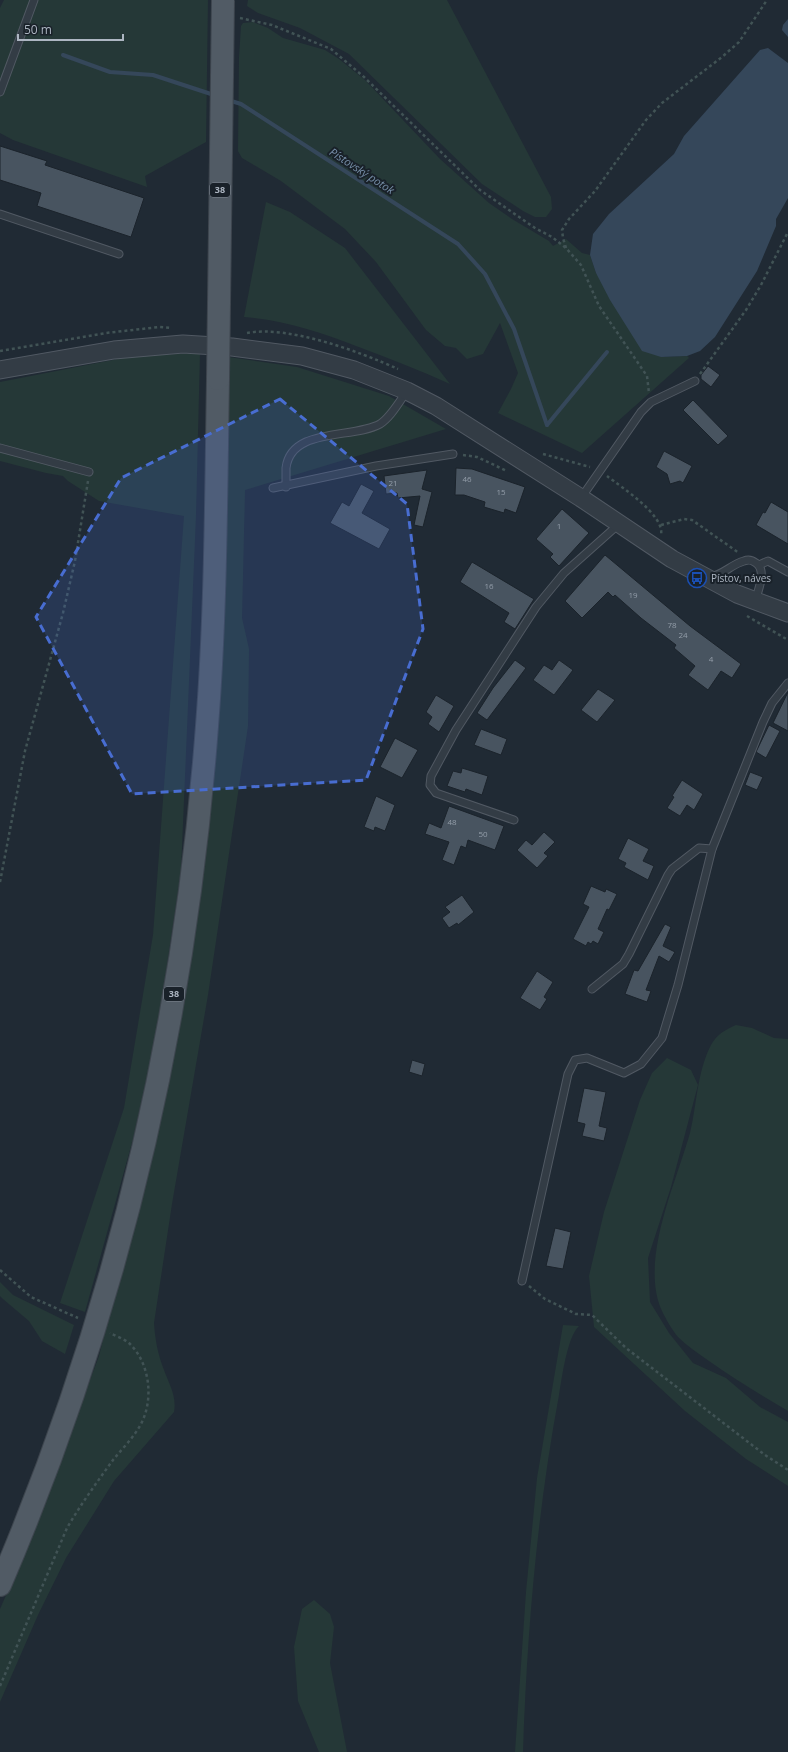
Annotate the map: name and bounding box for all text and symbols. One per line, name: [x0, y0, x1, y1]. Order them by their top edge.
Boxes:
scale bar: [18, 16, 123, 42]
text: 50 m: [24, 21, 52, 38]
water label: Pístovský potok: [327, 144, 398, 197]
road number: 38: [210, 183, 230, 197]
house number: 46: [462, 473, 472, 484]
house number: 21: [388, 477, 398, 488]
house number: 15: [496, 486, 506, 497]
house number: 1: [557, 520, 561, 531]
bus stop icon: Pístov, náves: [686, 567, 708, 589]
place label: Pístov, náves: [711, 571, 771, 585]
house number: 16: [484, 580, 494, 591]
house number: 19: [628, 589, 638, 600]
house number: 78: [667, 619, 677, 630]
house number: 24: [678, 629, 688, 640]
house number: 4: [709, 653, 714, 664]
house number: 48: [447, 816, 457, 827]
house number: 50: [478, 828, 488, 839]
road number: 38: [164, 987, 184, 1001]

